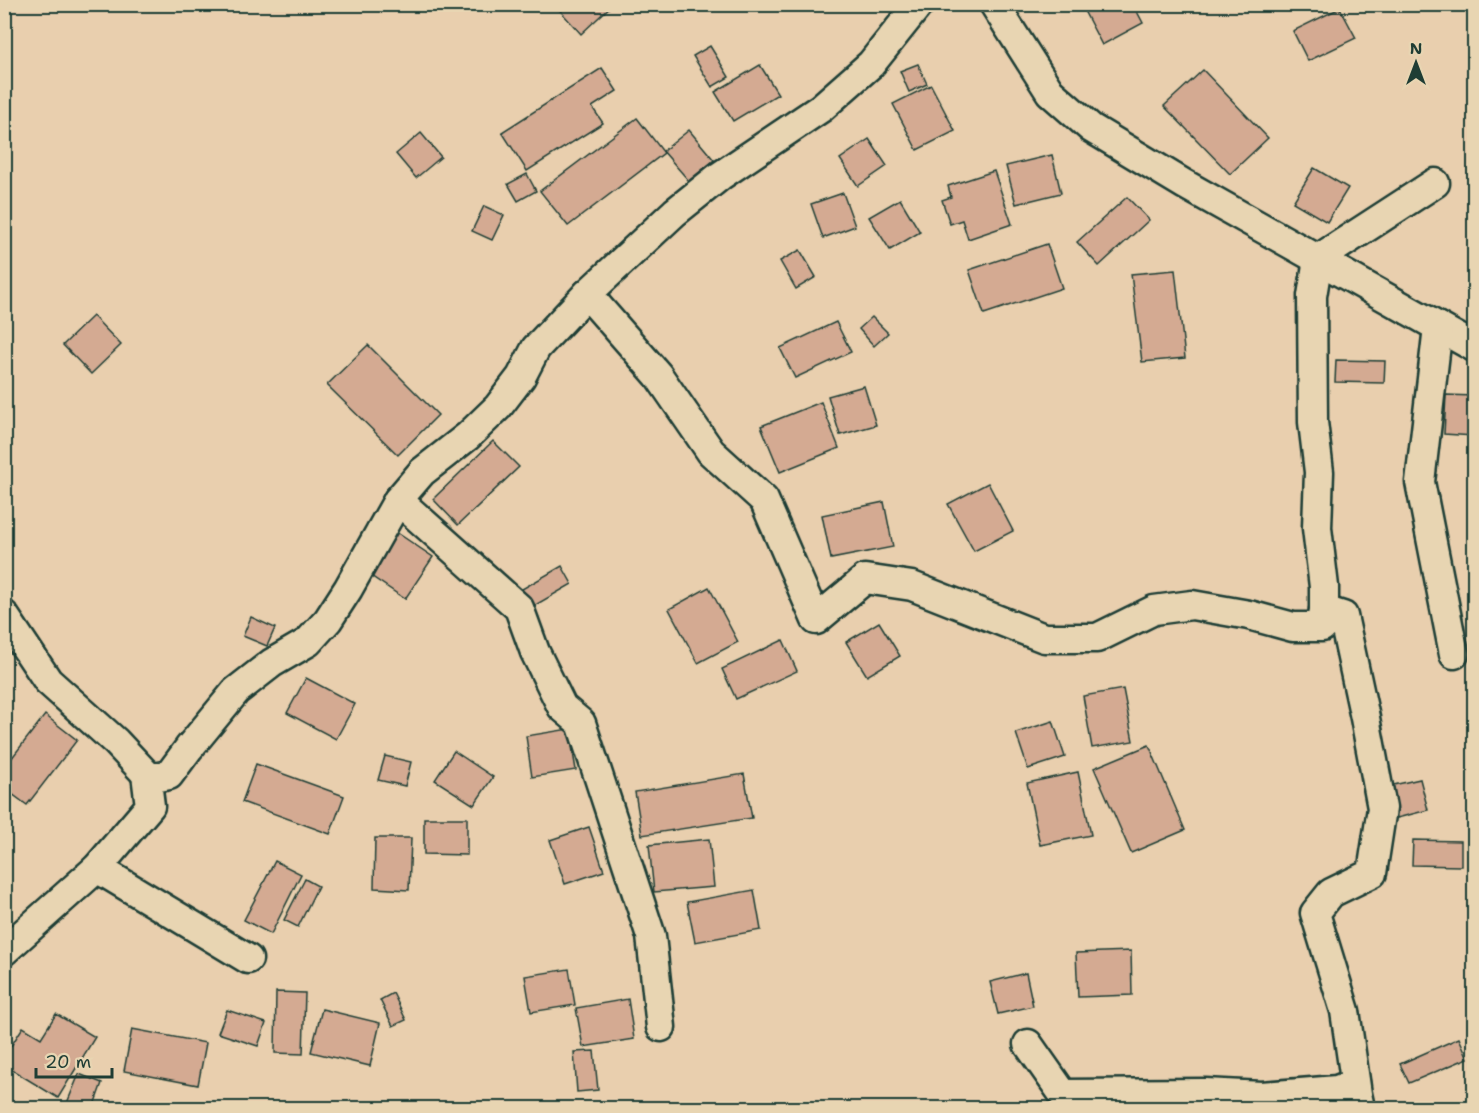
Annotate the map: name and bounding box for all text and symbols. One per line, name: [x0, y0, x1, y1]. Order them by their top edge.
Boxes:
north arrow: [1386, 33, 1446, 93]
text: N: [1410, 38, 1422, 59]
scale bar: [36, 1041, 112, 1079]
text: 20 m: [45, 1050, 91, 1074]

